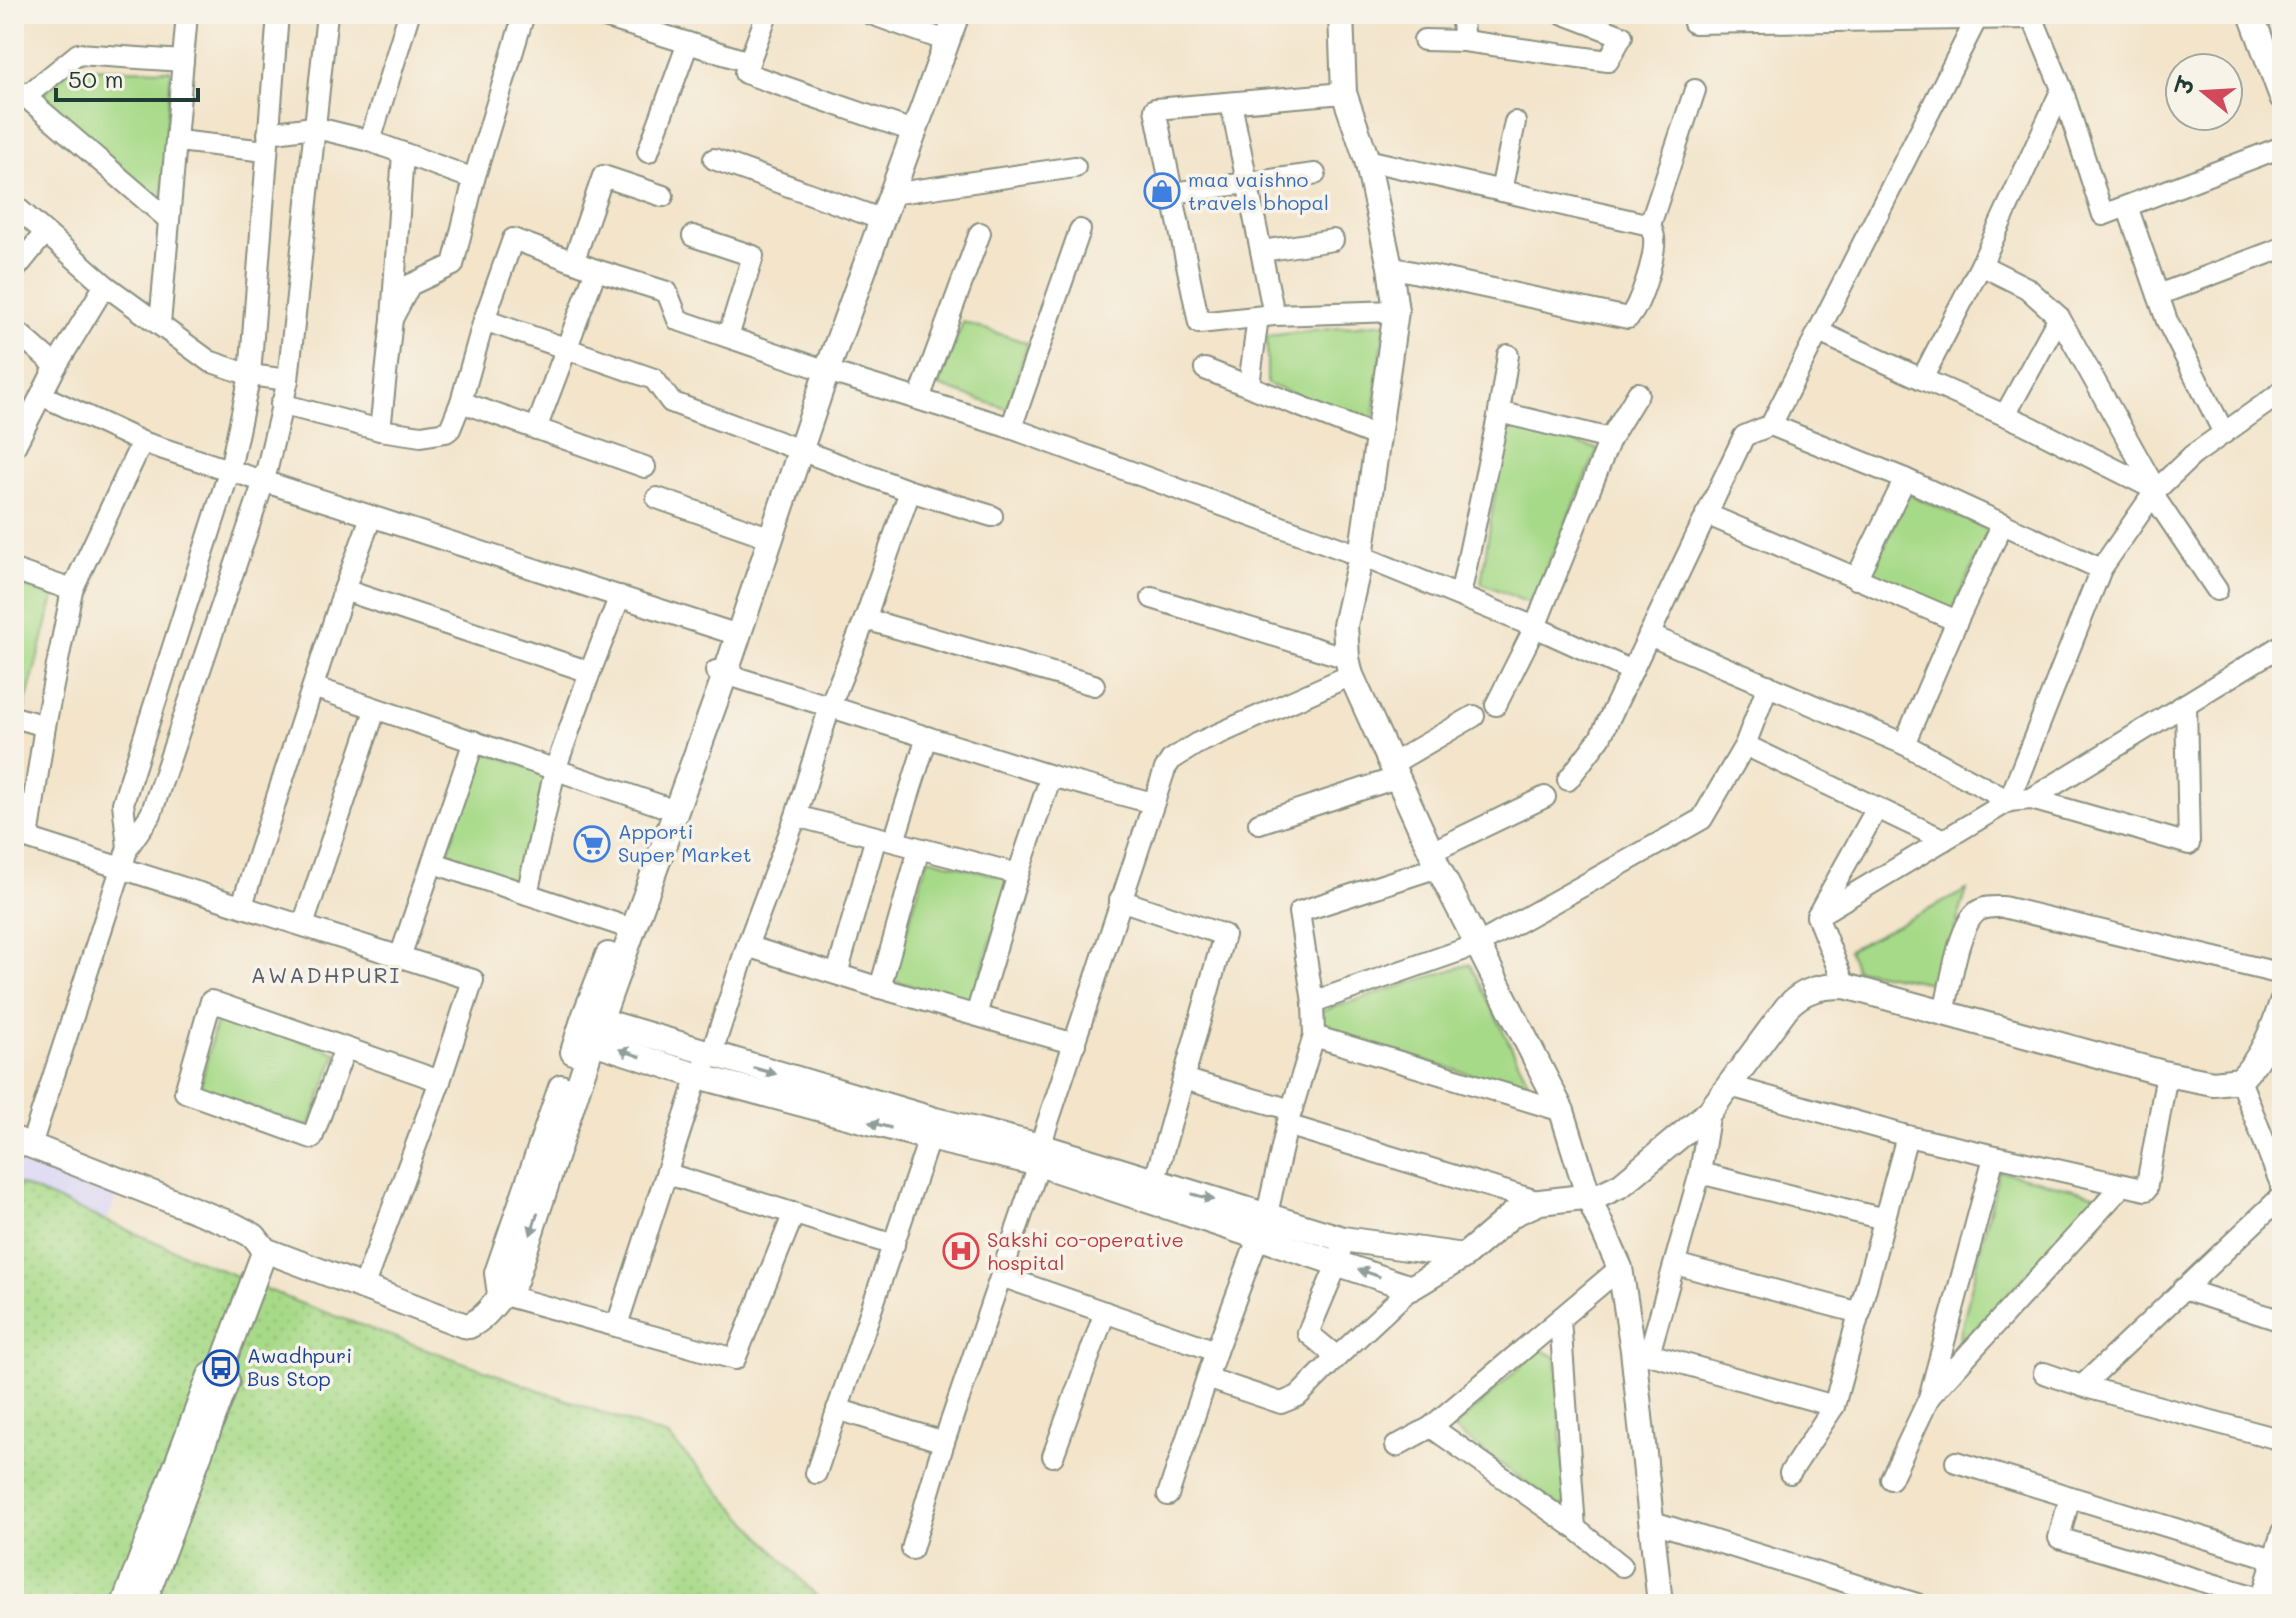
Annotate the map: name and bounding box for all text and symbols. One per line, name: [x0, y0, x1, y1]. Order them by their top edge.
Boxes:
scale bar: [56, 52, 198, 102]
north arrow: [2164, 52, 2244, 132]
text: 50 m: [68, 63, 124, 94]
text: उ: [2168, 72, 2201, 99]
place label: maa vaishno travels bhopal: [1188, 166, 1329, 215]
shop icon: maa vaishno travels bhopal: [1143, 172, 1181, 210]
place label: Apporti Super Market: [618, 818, 752, 867]
supermarket icon: Apporti Super Market: [573, 825, 611, 863]
district label: AWADHPURI: [251, 960, 401, 989]
one-way arrow: [618, 1047, 642, 1059]
one-way arrow: [754, 1065, 778, 1078]
one-way arrow: [867, 1118, 892, 1130]
one-way arrow: [1192, 1191, 1216, 1204]
one-way arrow: [527, 1212, 540, 1236]
place label: Sakshi co-operative hospital: [987, 1226, 1184, 1275]
hospital icon: Sakshi co-operative hospital: [942, 1232, 980, 1270]
one-way arrow: [1357, 1266, 1381, 1279]
place label: Awadhpuri Bus Stop: [247, 1342, 352, 1391]
bus stop icon: Awadhpuri Bus Stop: [202, 1349, 240, 1387]

